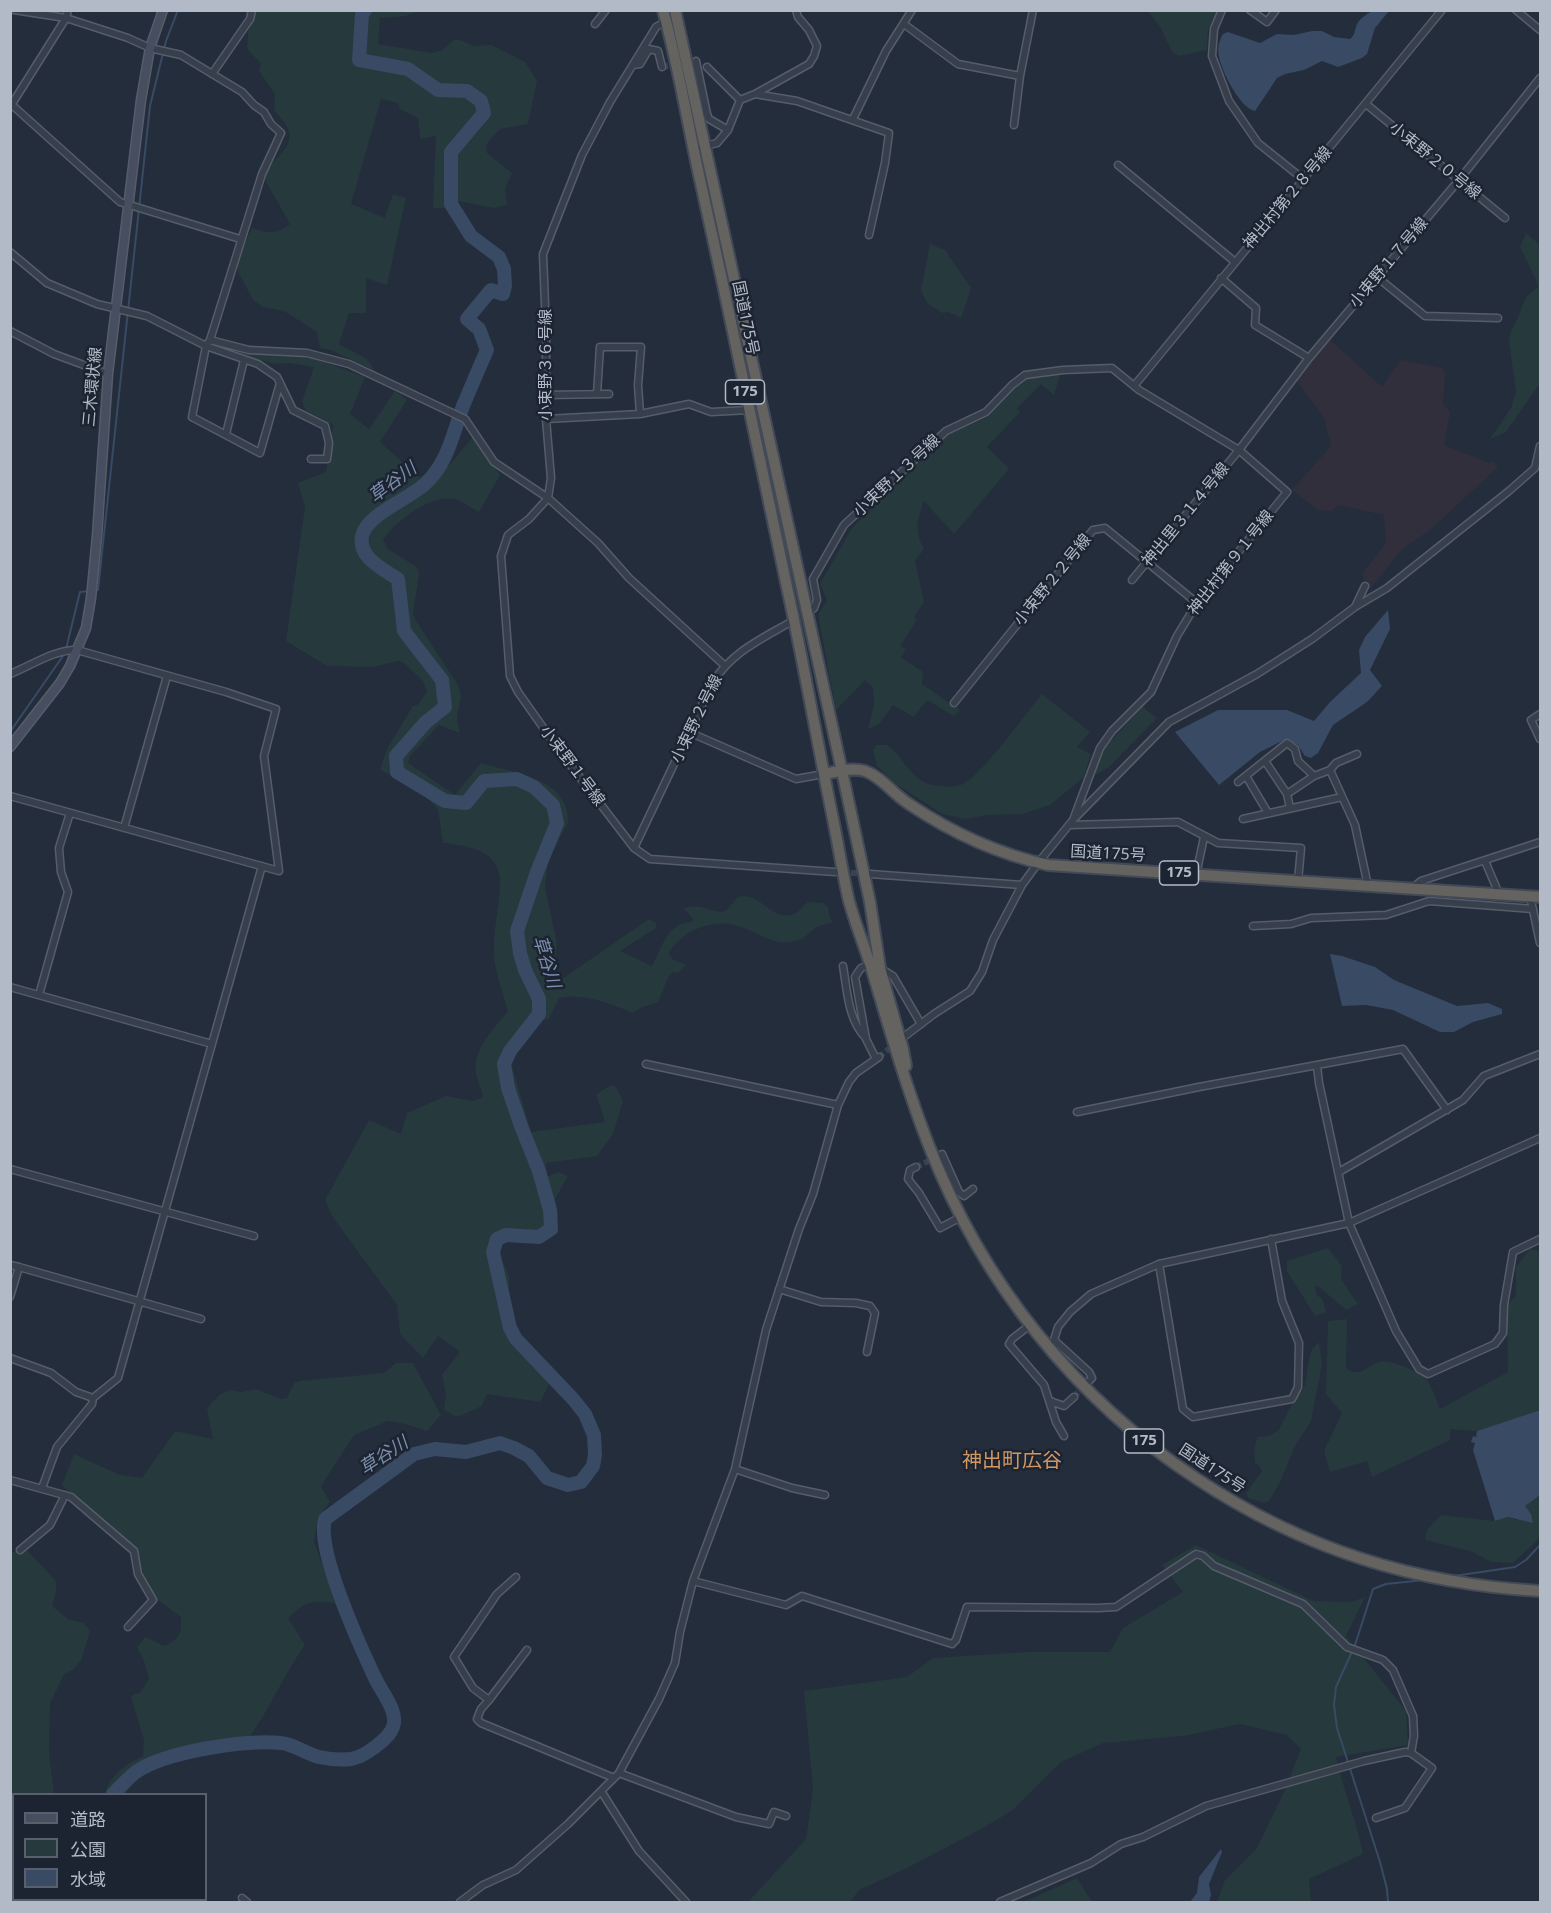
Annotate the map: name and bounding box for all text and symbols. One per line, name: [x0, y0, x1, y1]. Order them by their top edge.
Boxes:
street label: 小束野２０号線: [1385, 118, 1485, 204]
street label: 神出村第２８号線: [1240, 143, 1336, 253]
street label: 小束野１７号線: [1346, 214, 1432, 312]
street label: 国道175号: [728, 279, 762, 357]
street label: 小束野３６号線: [536, 309, 556, 421]
street label: 三木環状線: [80, 346, 106, 428]
road number: 175: [726, 380, 764, 404]
street label: 小束野１３号線: [849, 431, 945, 521]
water label: 草谷川: [365, 458, 421, 508]
street label: 神出里３１４号線: [1138, 459, 1234, 571]
street label: 神出村第９１号線: [1184, 507, 1278, 619]
street label: 小束野２２号線: [1010, 530, 1096, 630]
street label: 小束野２号線: [667, 672, 727, 766]
street label: 小束野１号線: [535, 722, 609, 810]
street label: 国道175号: [1070, 842, 1146, 866]
road number: 175: [1160, 861, 1198, 885]
water label: 草谷川: [528, 933, 564, 991]
road number: 175: [1124, 1429, 1164, 1453]
water label: 草谷川: [355, 1432, 413, 1480]
street label: 国道175号: [1175, 1440, 1249, 1498]
district label: 神出町広谷: [962, 1449, 1062, 1473]
legend: [12, 1793, 207, 1901]
text: 道路: [70, 1807, 106, 1831]
text: 公園: [70, 1837, 106, 1861]
text: 水域: [70, 1867, 106, 1891]

